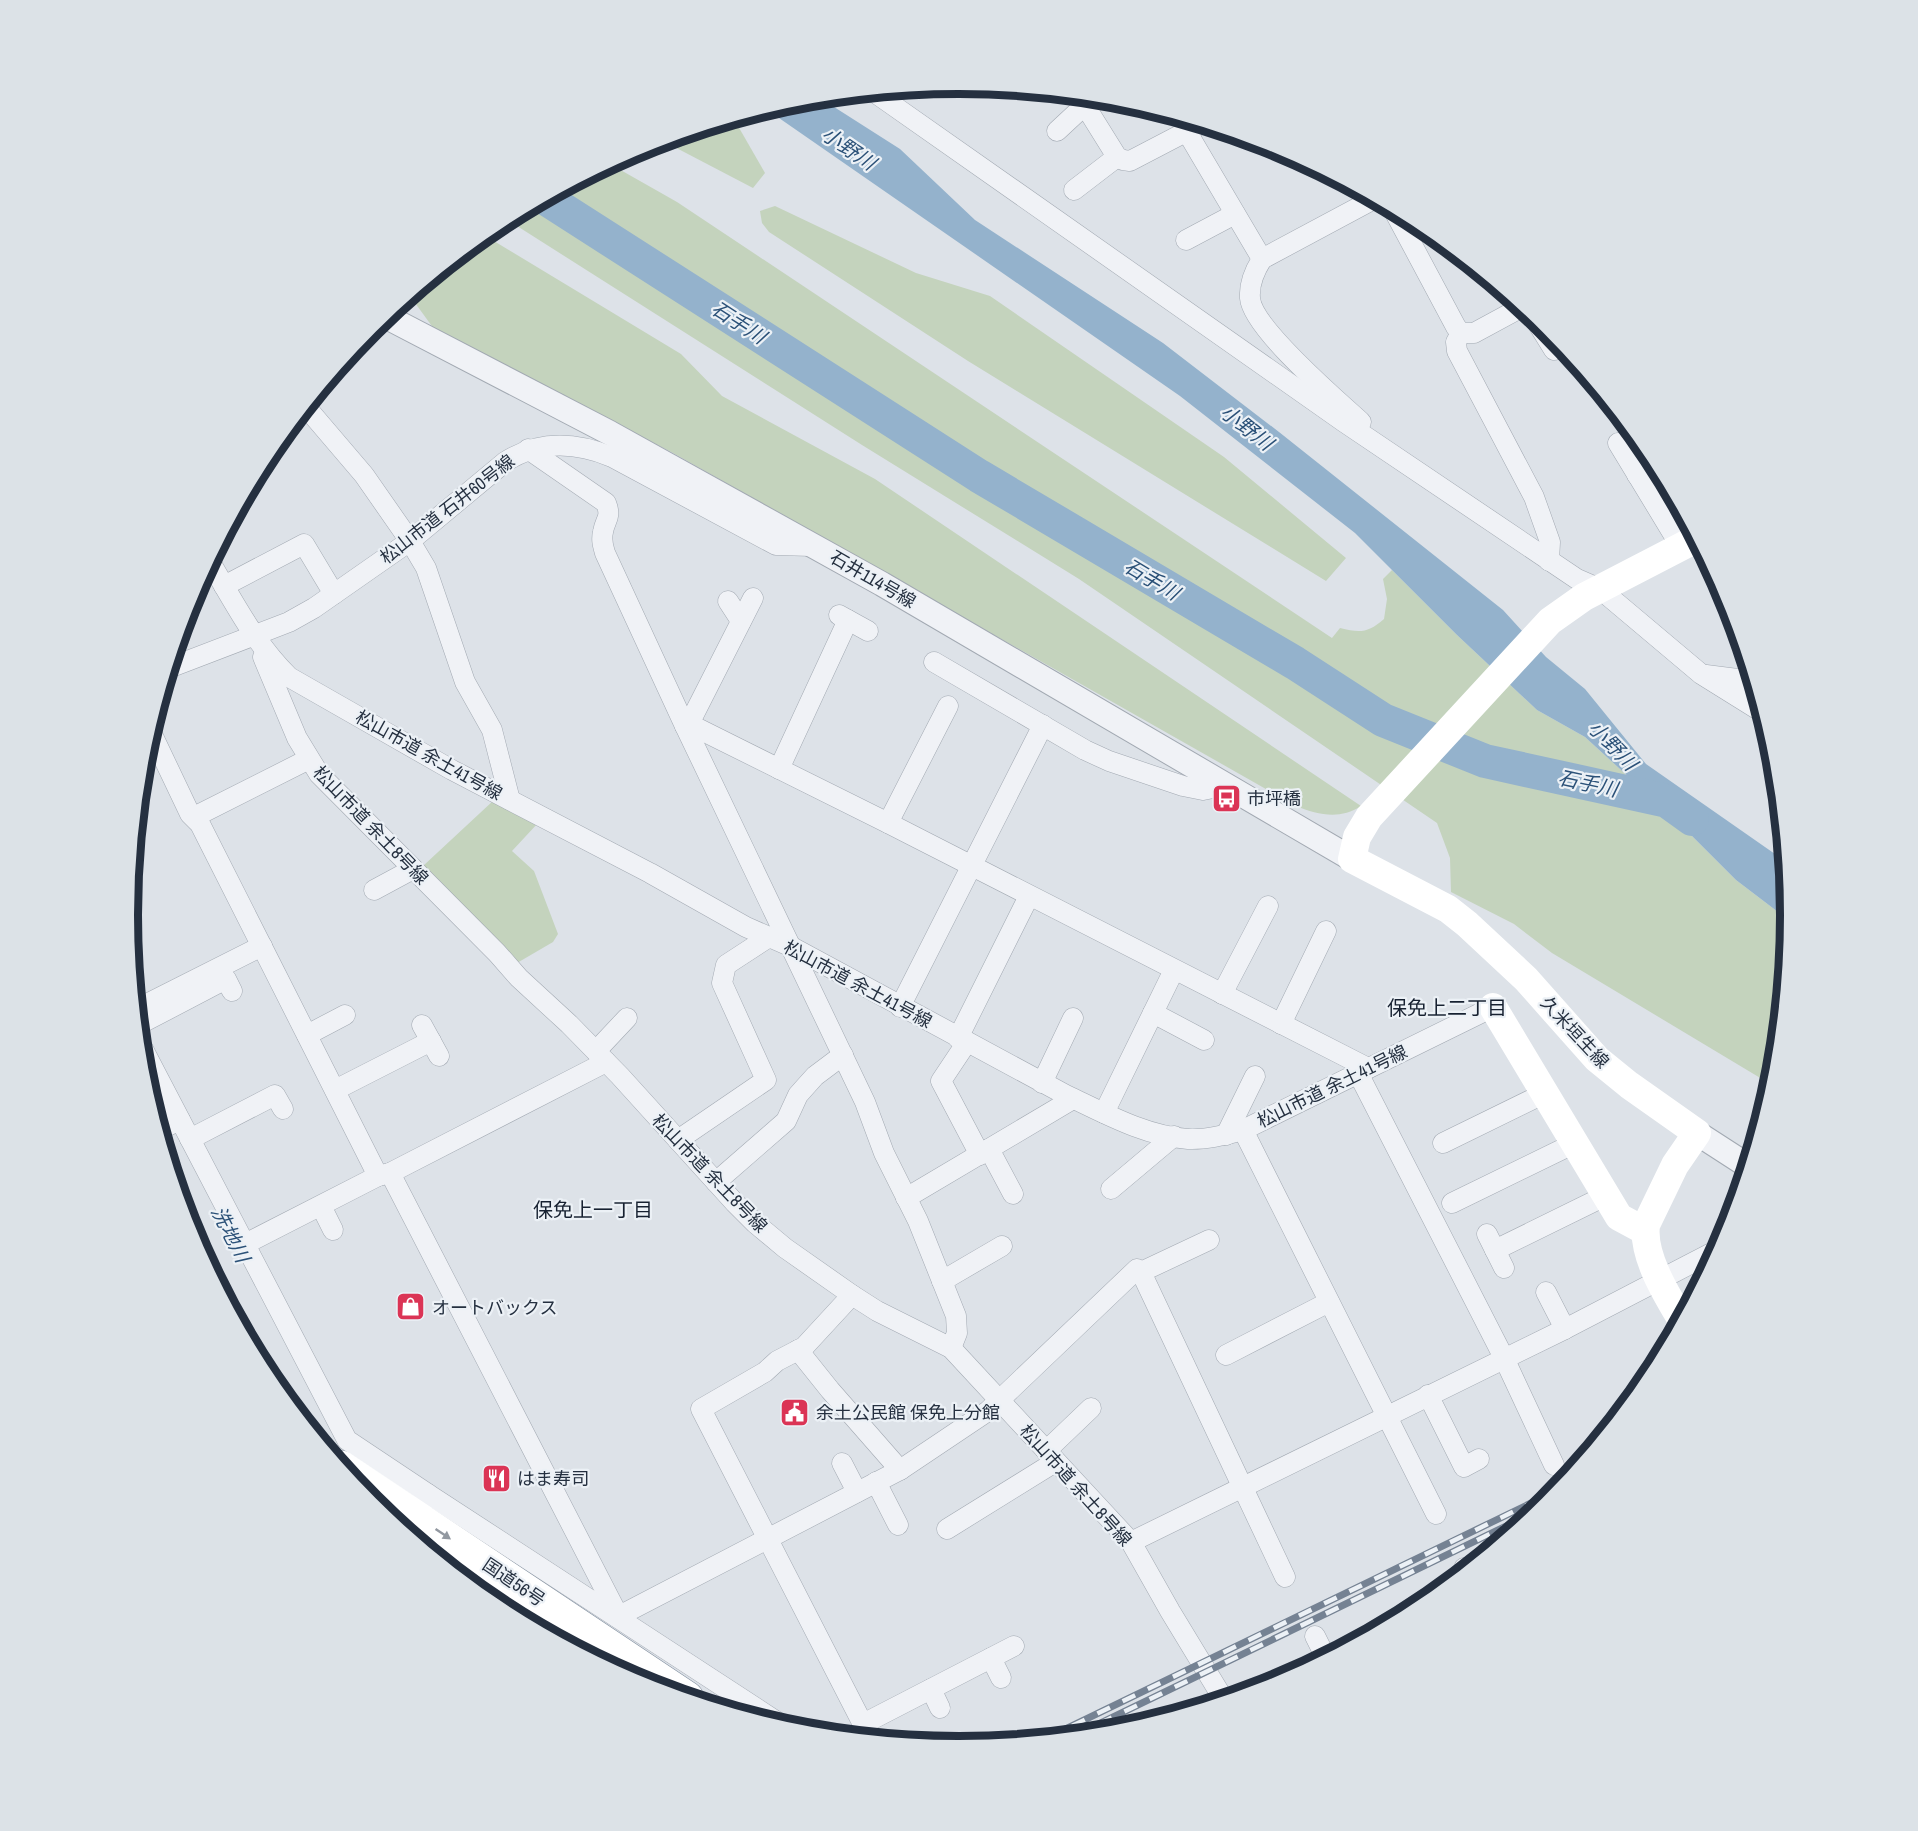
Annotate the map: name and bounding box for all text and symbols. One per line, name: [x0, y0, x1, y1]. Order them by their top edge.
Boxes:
water label: 小野川: [817, 120, 883, 177]
water label: 石手川: [706, 294, 773, 351]
water label: 小野川: [1215, 398, 1281, 457]
street label: 松山市道 石井60号線: [374, 449, 520, 569]
street label: 石井114号線: [825, 544, 921, 614]
water label: 石手川: [1119, 552, 1186, 607]
street label: 松山市道 余土41号線: [351, 704, 507, 806]
water label: 小野川: [1582, 714, 1645, 777]
street label: 松山市道 余土8号線: [308, 760, 434, 890]
water label: 石手川: [1556, 764, 1622, 803]
bus stop icon: 市坪橋: [1210, 782, 1242, 814]
place label: 市坪橋: [1247, 786, 1301, 811]
street label: 松山市道 余土41号線: [779, 934, 937, 1034]
street label: 久米垣生線: [1535, 991, 1615, 1073]
district label: 保免上二丁目: [1387, 994, 1507, 1021]
street label: 松山市道 余土41号線: [1253, 1039, 1411, 1133]
street label: 松山市道 余土8号線: [647, 1108, 773, 1238]
district label: 保免上一丁目: [533, 1196, 653, 1223]
water label: 洗地川: [205, 1201, 258, 1269]
shop icon: オートバックス: [395, 1291, 427, 1323]
place label: オートバックス: [432, 1295, 557, 1320]
public building icon: 余土公民館 保免上分館: [779, 1396, 811, 1428]
place label: 余土公民館 保免上分館: [816, 1400, 1000, 1425]
street label: 松山市道 余土8号線: [1014, 1419, 1138, 1551]
restaurant icon: はま寿司: [480, 1462, 512, 1494]
place label: はま寿司: [517, 1466, 589, 1491]
one-way arrow: [434, 1528, 450, 1540]
street label: 国道56号: [478, 1552, 550, 1612]

